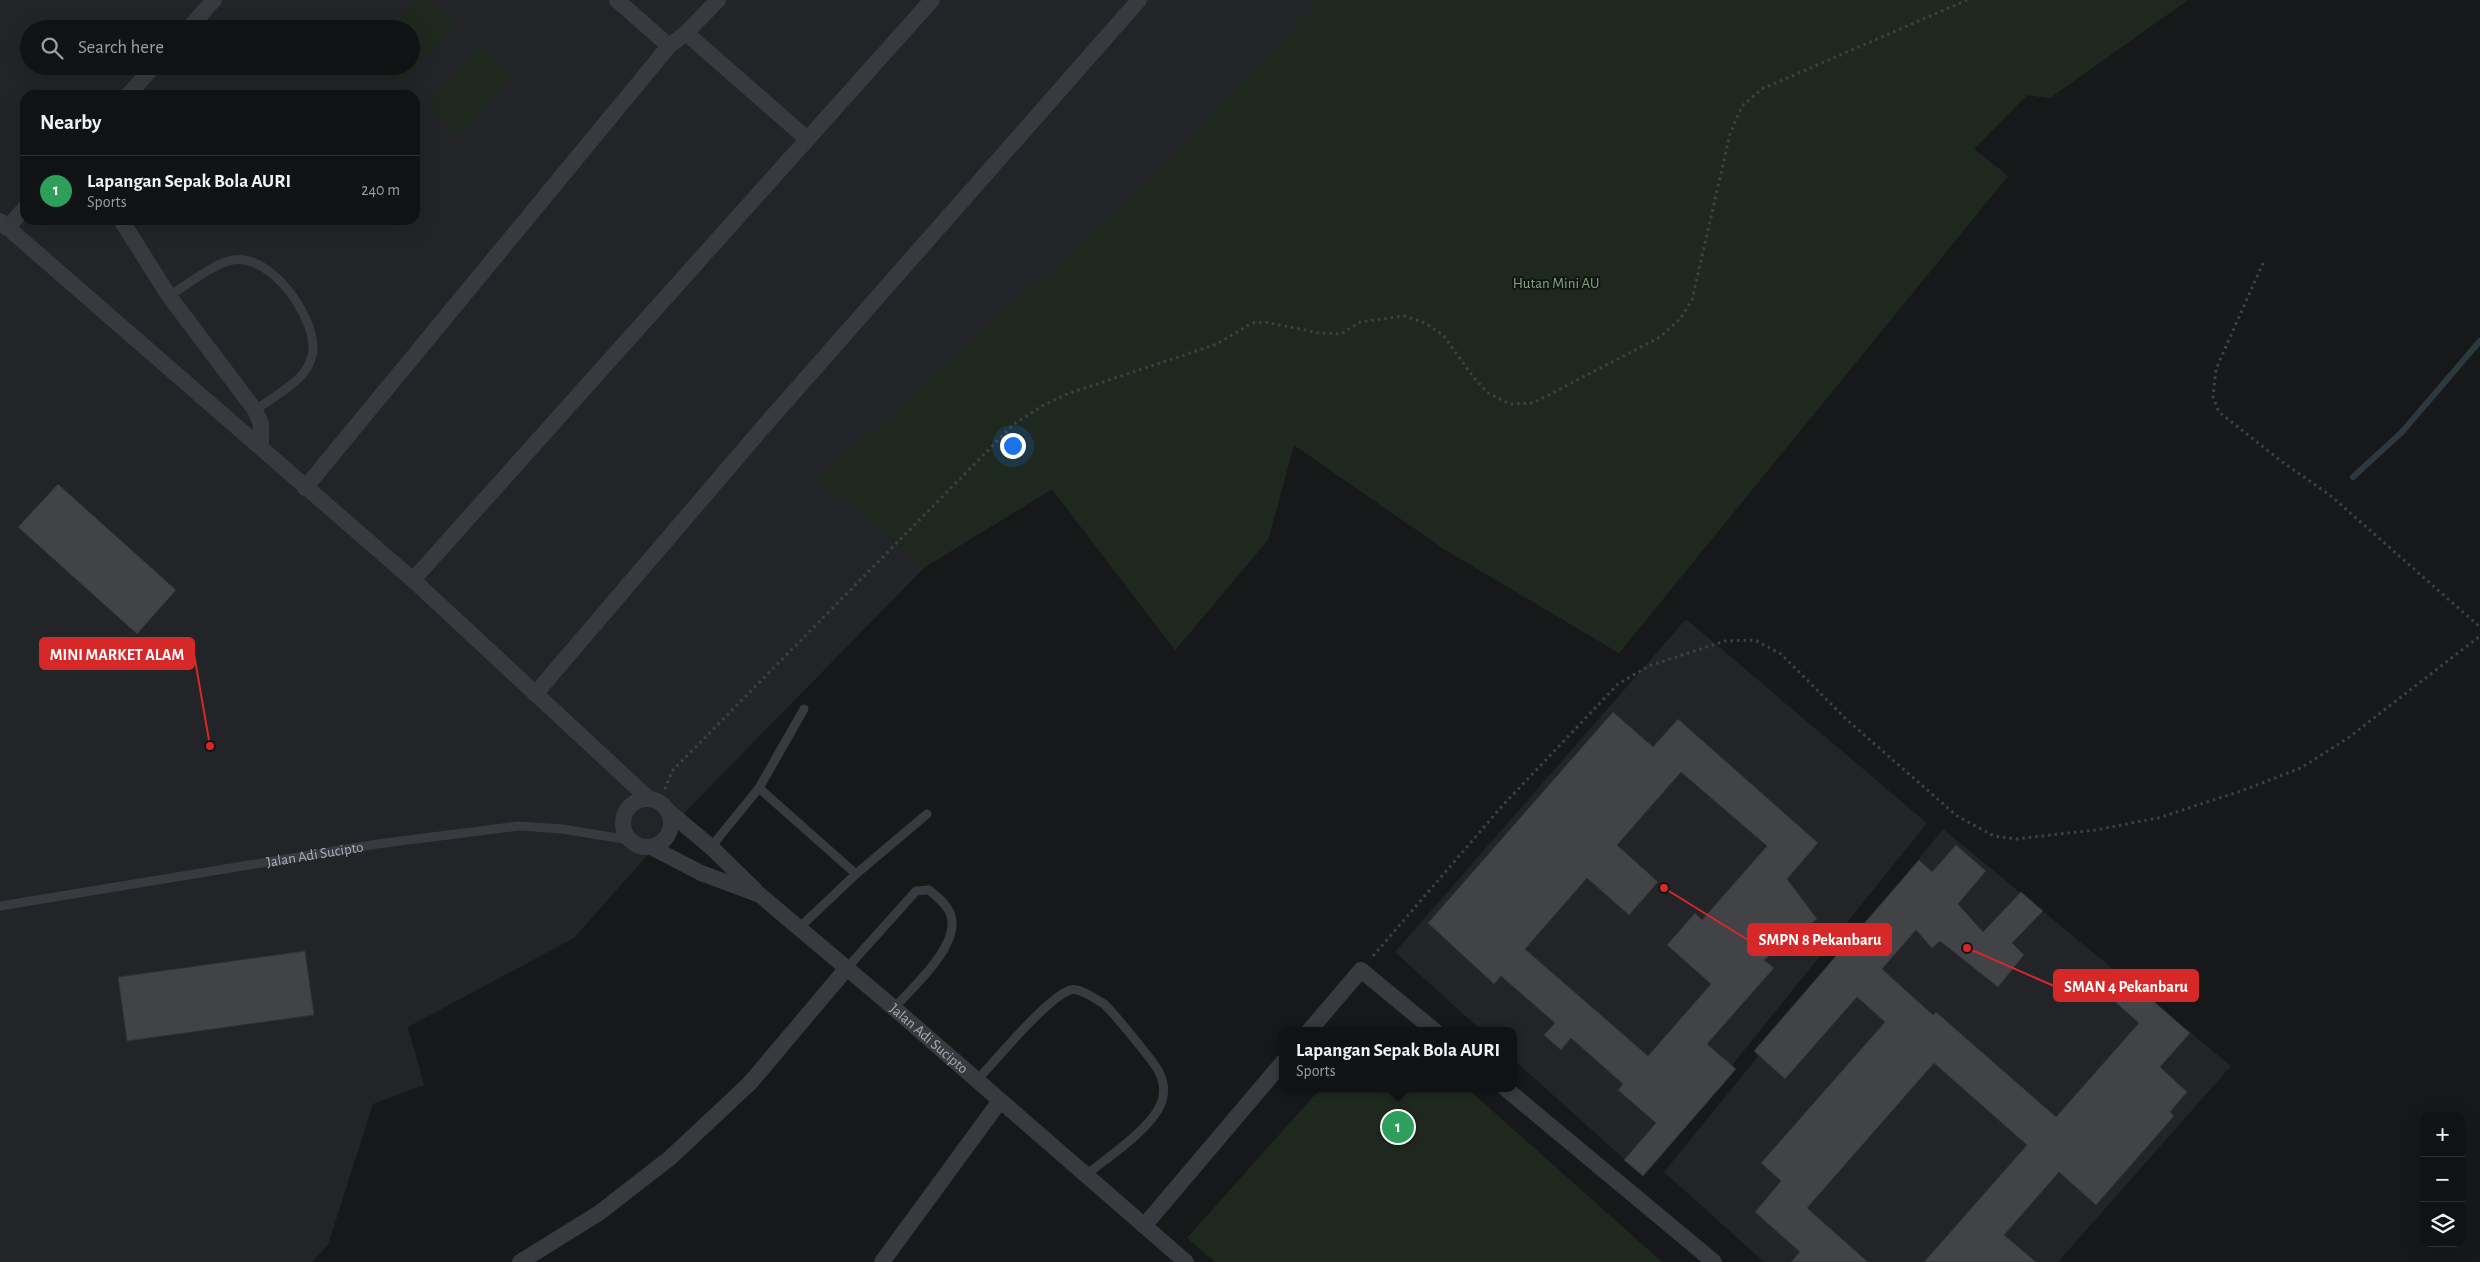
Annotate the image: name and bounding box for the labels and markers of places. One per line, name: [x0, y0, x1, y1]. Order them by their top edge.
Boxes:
callout: MINI MARKET ALAM: [40, 638, 194, 669]
callout: SMPN 8 Pekanbaru: [1748, 924, 1891, 955]
callout: SMAN 4 Pekanbaru: [2054, 970, 2198, 1001]
pin: 1: [1382, 1108, 1414, 1146]

